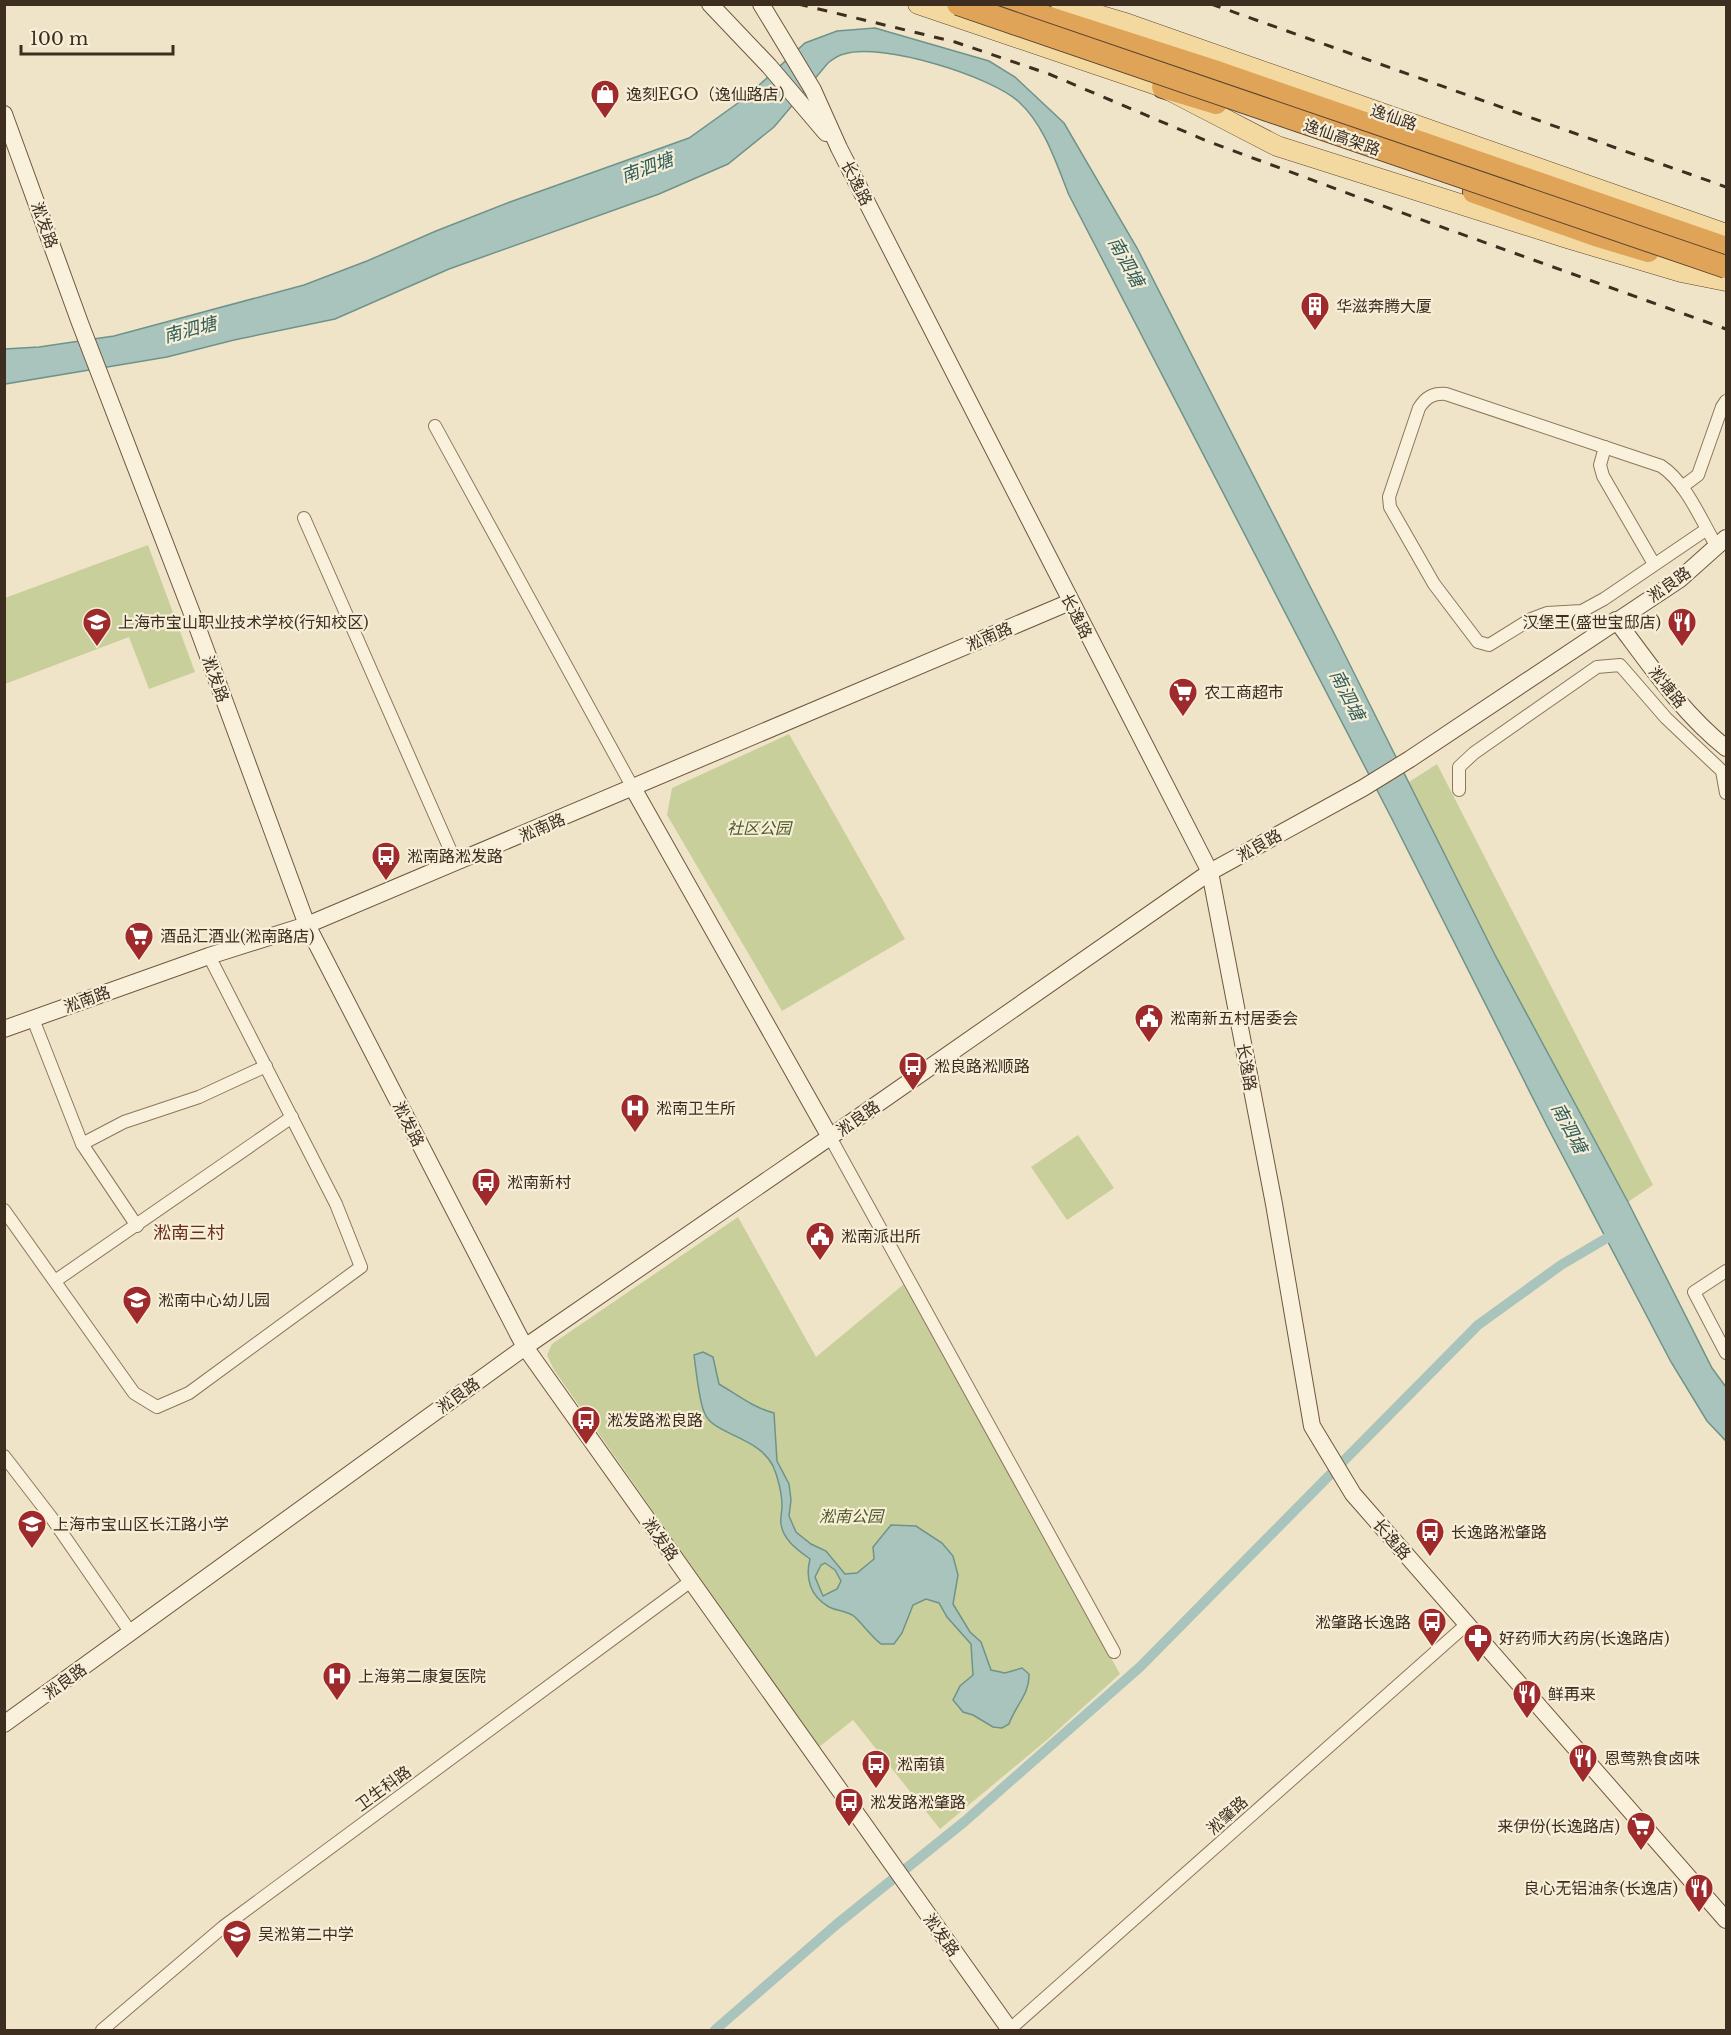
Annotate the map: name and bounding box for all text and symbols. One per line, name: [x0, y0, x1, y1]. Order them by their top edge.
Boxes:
scale bar: [21, 18, 172, 56]
text: 100 m: [30, 28, 88, 50]
shop icon: 逸刻EGO（逸仙路店）: [589, 78, 621, 120]
place label: 逸刻EGO（逸仙路店）: [626, 84, 795, 104]
street label: 逸仙路: [1368, 100, 1420, 134]
street label: 逸仙高架路: [1301, 115, 1383, 159]
water label: 南泗塘: [618, 147, 679, 188]
street label: 长逸路: [837, 157, 877, 209]
street label: 淞发路: [27, 199, 63, 251]
water label: 南泗塘: [1103, 233, 1150, 294]
building icon: 华滋奔腾大厦: [1299, 290, 1331, 332]
place label: 华滋奔腾大厦: [1336, 296, 1432, 316]
water label: 南泗塘: [161, 312, 222, 348]
street label: 淞良路: [1644, 562, 1694, 606]
street label: 长逸路: [1057, 590, 1097, 642]
school or university icon: 上海市宝山职业技术学校(行知校区): [81, 606, 113, 648]
restaurant icon: 汉堡王(盛世宝邸店): [1666, 606, 1698, 648]
place label: 上海市宝山职业技术学校(行知校区): [118, 612, 369, 632]
place label: 汉堡王(盛世宝邸店): [1522, 612, 1661, 632]
street label: 淞南路: [963, 617, 1015, 655]
street label: 淞发路: [198, 653, 234, 705]
street label: 淞塘路: [1645, 662, 1691, 712]
water label: 南泗塘: [1325, 666, 1370, 727]
supermarket icon: 农工商超市: [1167, 676, 1199, 718]
place label: 农工商超市: [1204, 682, 1284, 702]
street label: 淞南路: [516, 808, 568, 846]
park label: 社区公园: [727, 818, 793, 838]
street label: 淞良路: [1233, 825, 1285, 865]
bus stop icon: 淞南路淞发路: [370, 840, 402, 882]
place label: 淞南路淞发路: [407, 846, 503, 866]
supermarket icon: 酒品汇酒业(淞南路店): [123, 920, 155, 962]
place label: 酒品汇酒业(淞南路店): [160, 926, 315, 946]
street label: 淞南路: [61, 981, 113, 1017]
public building icon: 淞南新五村居委会: [1133, 1002, 1165, 1044]
place label: 淞南新五村居委会: [1170, 1008, 1298, 1028]
street label: 长逸路: [1233, 1042, 1261, 1092]
bus stop icon: 淞良路淞顺路: [897, 1050, 929, 1092]
place label: 淞良路淞顺路: [934, 1056, 1030, 1076]
hospital icon: 淞南卫生所: [619, 1092, 651, 1134]
street label: 淞良路: [833, 1096, 883, 1140]
street label: 淞发路: [389, 1098, 429, 1150]
place label: 淞南卫生所: [656, 1098, 736, 1118]
water label: 南泗塘: [1547, 1099, 1593, 1160]
bus stop icon: 淞南新村: [470, 1166, 502, 1208]
place label: 淞南新村: [507, 1172, 571, 1192]
public building icon: 淞南派出所: [804, 1220, 836, 1262]
district label: 淞南三村: [153, 1222, 225, 1244]
place label: 淞南派出所: [841, 1226, 921, 1246]
school or university icon: 淞南中心幼儿园: [121, 1284, 153, 1326]
place label: 淞南中心幼儿园: [158, 1290, 270, 1310]
street label: 淞良路: [433, 1373, 483, 1417]
bus stop icon: 淞发路淞良路: [570, 1404, 602, 1446]
place label: 淞发路淞良路: [607, 1410, 703, 1430]
park label: 淞南公园: [819, 1506, 885, 1526]
school or university icon: 上海市宝山区长江路小学: [16, 1508, 48, 1550]
place label: 上海市宝山区长江路小学: [53, 1514, 229, 1534]
street label: 淞发路: [639, 1514, 683, 1564]
street label: 长逸路: [1369, 1514, 1415, 1564]
bus stop icon: 长逸路淞肇路: [1414, 1516, 1446, 1558]
place label: 长逸路淞肇路: [1451, 1522, 1547, 1542]
bus stop icon: 淞肇路长逸路: [1416, 1606, 1448, 1648]
place label: 淞肇路长逸路: [1315, 1612, 1411, 1632]
pharmacy icon: 好药师大药房(长逸路店): [1462, 1622, 1494, 1664]
place label: 好药师大药房(长逸路店): [1499, 1628, 1670, 1648]
street label: 淞良路: [40, 1659, 90, 1703]
hospital icon: 上海第二康复医院: [321, 1660, 353, 1702]
place label: 上海第二康复医院: [358, 1666, 486, 1686]
restaurant icon: 鲜再来: [1511, 1678, 1543, 1720]
place label: 鲜再来: [1548, 1684, 1596, 1704]
restaurant icon: 恩莺熟食卤味: [1567, 1742, 1599, 1784]
bus stop icon: 淞南镇: [860, 1748, 892, 1790]
place label: 恩莺熟食卤味: [1604, 1748, 1700, 1768]
place label: 淞南镇: [897, 1754, 945, 1774]
street label: 卫生科路: [351, 1761, 415, 1815]
bus stop icon: 淞发路淞肇路: [833, 1786, 865, 1828]
place label: 淞发路淞肇路: [870, 1792, 966, 1812]
street label: 淞肇路: [1202, 1792, 1252, 1838]
supermarket icon: 来伊份(长逸路店): [1625, 1810, 1657, 1852]
place label: 来伊份(长逸路店): [1497, 1816, 1620, 1836]
restaurant icon: 良心无铝油条(长逸店): [1683, 1872, 1715, 1914]
place label: 良心无铝油条(长逸店): [1523, 1878, 1678, 1898]
street label: 淞发路: [920, 1910, 964, 1960]
school or university icon: 吴淞第二中学: [221, 1918, 253, 1960]
place label: 吴淞第二中学: [258, 1924, 354, 1944]

